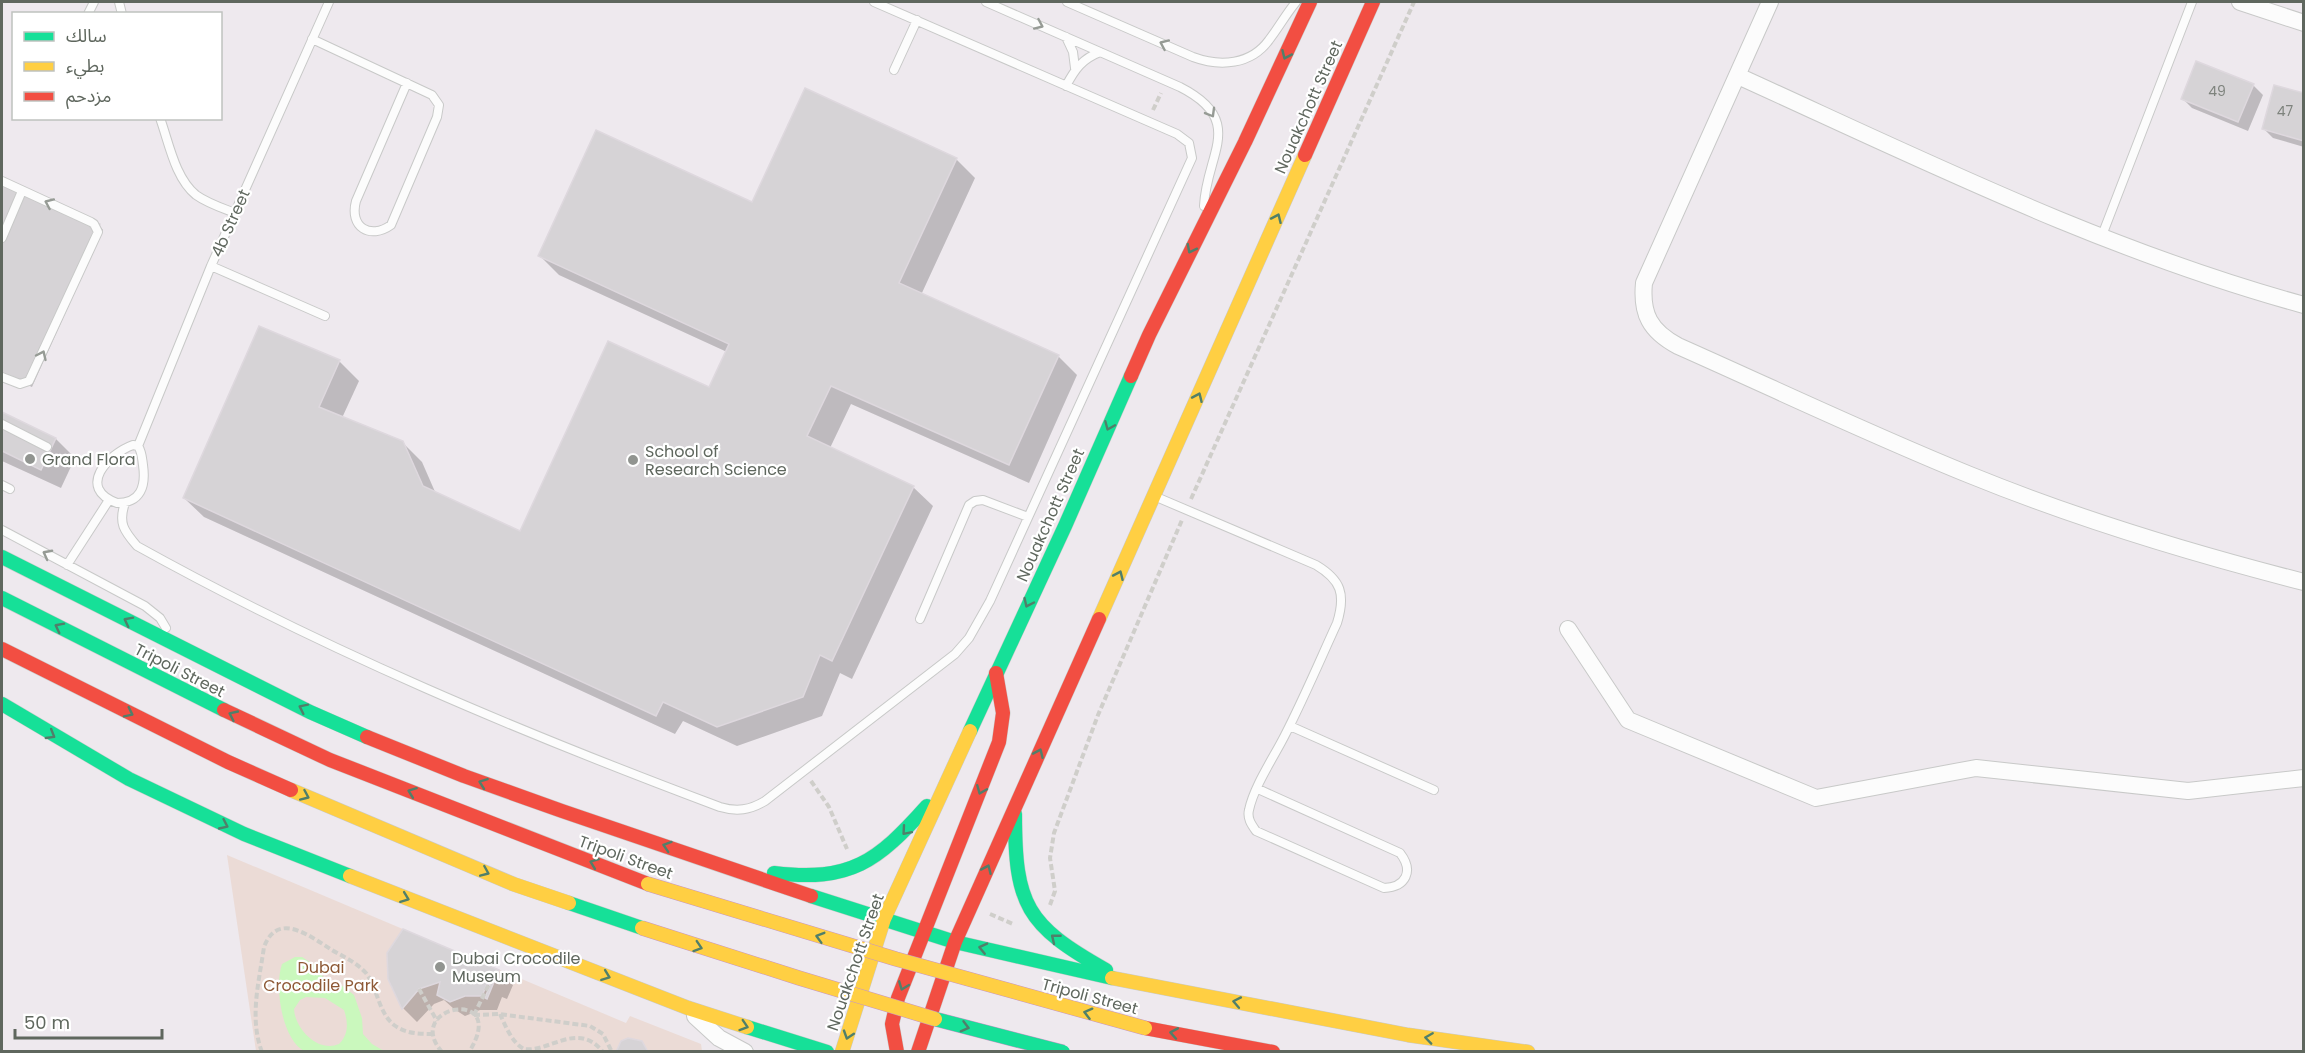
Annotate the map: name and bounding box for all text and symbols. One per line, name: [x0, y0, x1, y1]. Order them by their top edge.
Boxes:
legend: [12, 12, 222, 120]
one-way arrow: [1033, 18, 1044, 30]
text: سالك: [66, 23, 107, 48]
street label: Nouakchott Street: [1269, 37, 1348, 178]
one-way arrow: [1159, 39, 1170, 51]
one-way arrow: [1282, 49, 1294, 60]
text: بطيء: [66, 53, 104, 79]
house number: 49: [2208, 81, 2226, 101]
text: مزدحم: [66, 83, 111, 109]
house number: 47: [2277, 101, 2294, 121]
one-way arrow: [1203, 107, 1215, 117]
street label: 4b Street: [205, 185, 256, 261]
one-way arrow: [44, 198, 55, 210]
one-way arrow: [1270, 214, 1282, 225]
one-way arrow: [1187, 243, 1199, 254]
one-way arrow: [34, 351, 46, 362]
one-way arrow: [1191, 392, 1203, 403]
one-way arrow: [1104, 419, 1116, 430]
place label: School of Research Science: [645, 440, 787, 481]
street label: Nouakchott Street: [1011, 445, 1090, 586]
place label: Grand Flora: [42, 448, 136, 471]
marker: Grand Flora: [23, 452, 37, 466]
marker: School of Research Science: [626, 453, 640, 467]
one-way arrow: [42, 550, 53, 561]
one-way arrow: [1111, 570, 1123, 581]
one-way arrow: [1024, 597, 1036, 608]
one-way arrow: [124, 617, 134, 628]
one-way arrow: [55, 623, 65, 634]
street label: Tripoli Street: [131, 638, 229, 703]
one-way arrow: [298, 704, 309, 716]
one-way arrow: [122, 706, 133, 718]
one-way arrow: [229, 710, 240, 722]
one-way arrow: [45, 727, 56, 738]
one-way arrow: [1032, 748, 1044, 759]
one-way arrow: [478, 778, 489, 790]
one-way arrow: [976, 784, 988, 795]
one-way arrow: [407, 787, 418, 799]
one-way arrow: [299, 789, 310, 801]
one-way arrow: [218, 818, 229, 830]
one-way arrow: [902, 824, 913, 835]
street label: Tripoli Street: [576, 830, 676, 885]
one-way arrow: [662, 841, 673, 854]
one-way arrow: [589, 858, 600, 870]
one-way arrow: [980, 864, 992, 875]
one-way arrow: [479, 865, 490, 877]
street label: Nouakchott Street: [821, 890, 890, 1034]
one-way arrow: [399, 891, 410, 903]
one-way arrow: [815, 932, 825, 945]
one-way arrow: [1051, 934, 1062, 945]
one-way arrow: [692, 939, 703, 952]
one-way arrow: [979, 942, 989, 955]
place label: Dubai Crocodile Museum: [452, 947, 581, 988]
park label: Dubai Crocodile Park: [263, 956, 380, 997]
marker: Dubai Crocodile Museum: [433, 960, 447, 974]
one-way arrow: [601, 969, 611, 982]
street label: Tripoli Street: [1039, 973, 1141, 1020]
one-way arrow: [897, 981, 910, 991]
one-way arrow: [1232, 996, 1242, 1009]
scale bar: [15, 1002, 162, 1040]
one-way arrow: [1083, 1008, 1094, 1020]
text: 50 m: [24, 1010, 70, 1035]
one-way arrow: [738, 1019, 749, 1031]
one-way arrow: [959, 1020, 970, 1032]
one-way arrow: [1170, 1027, 1180, 1040]
one-way arrow: [842, 1029, 855, 1040]
one-way arrow: [1424, 1032, 1433, 1044]

